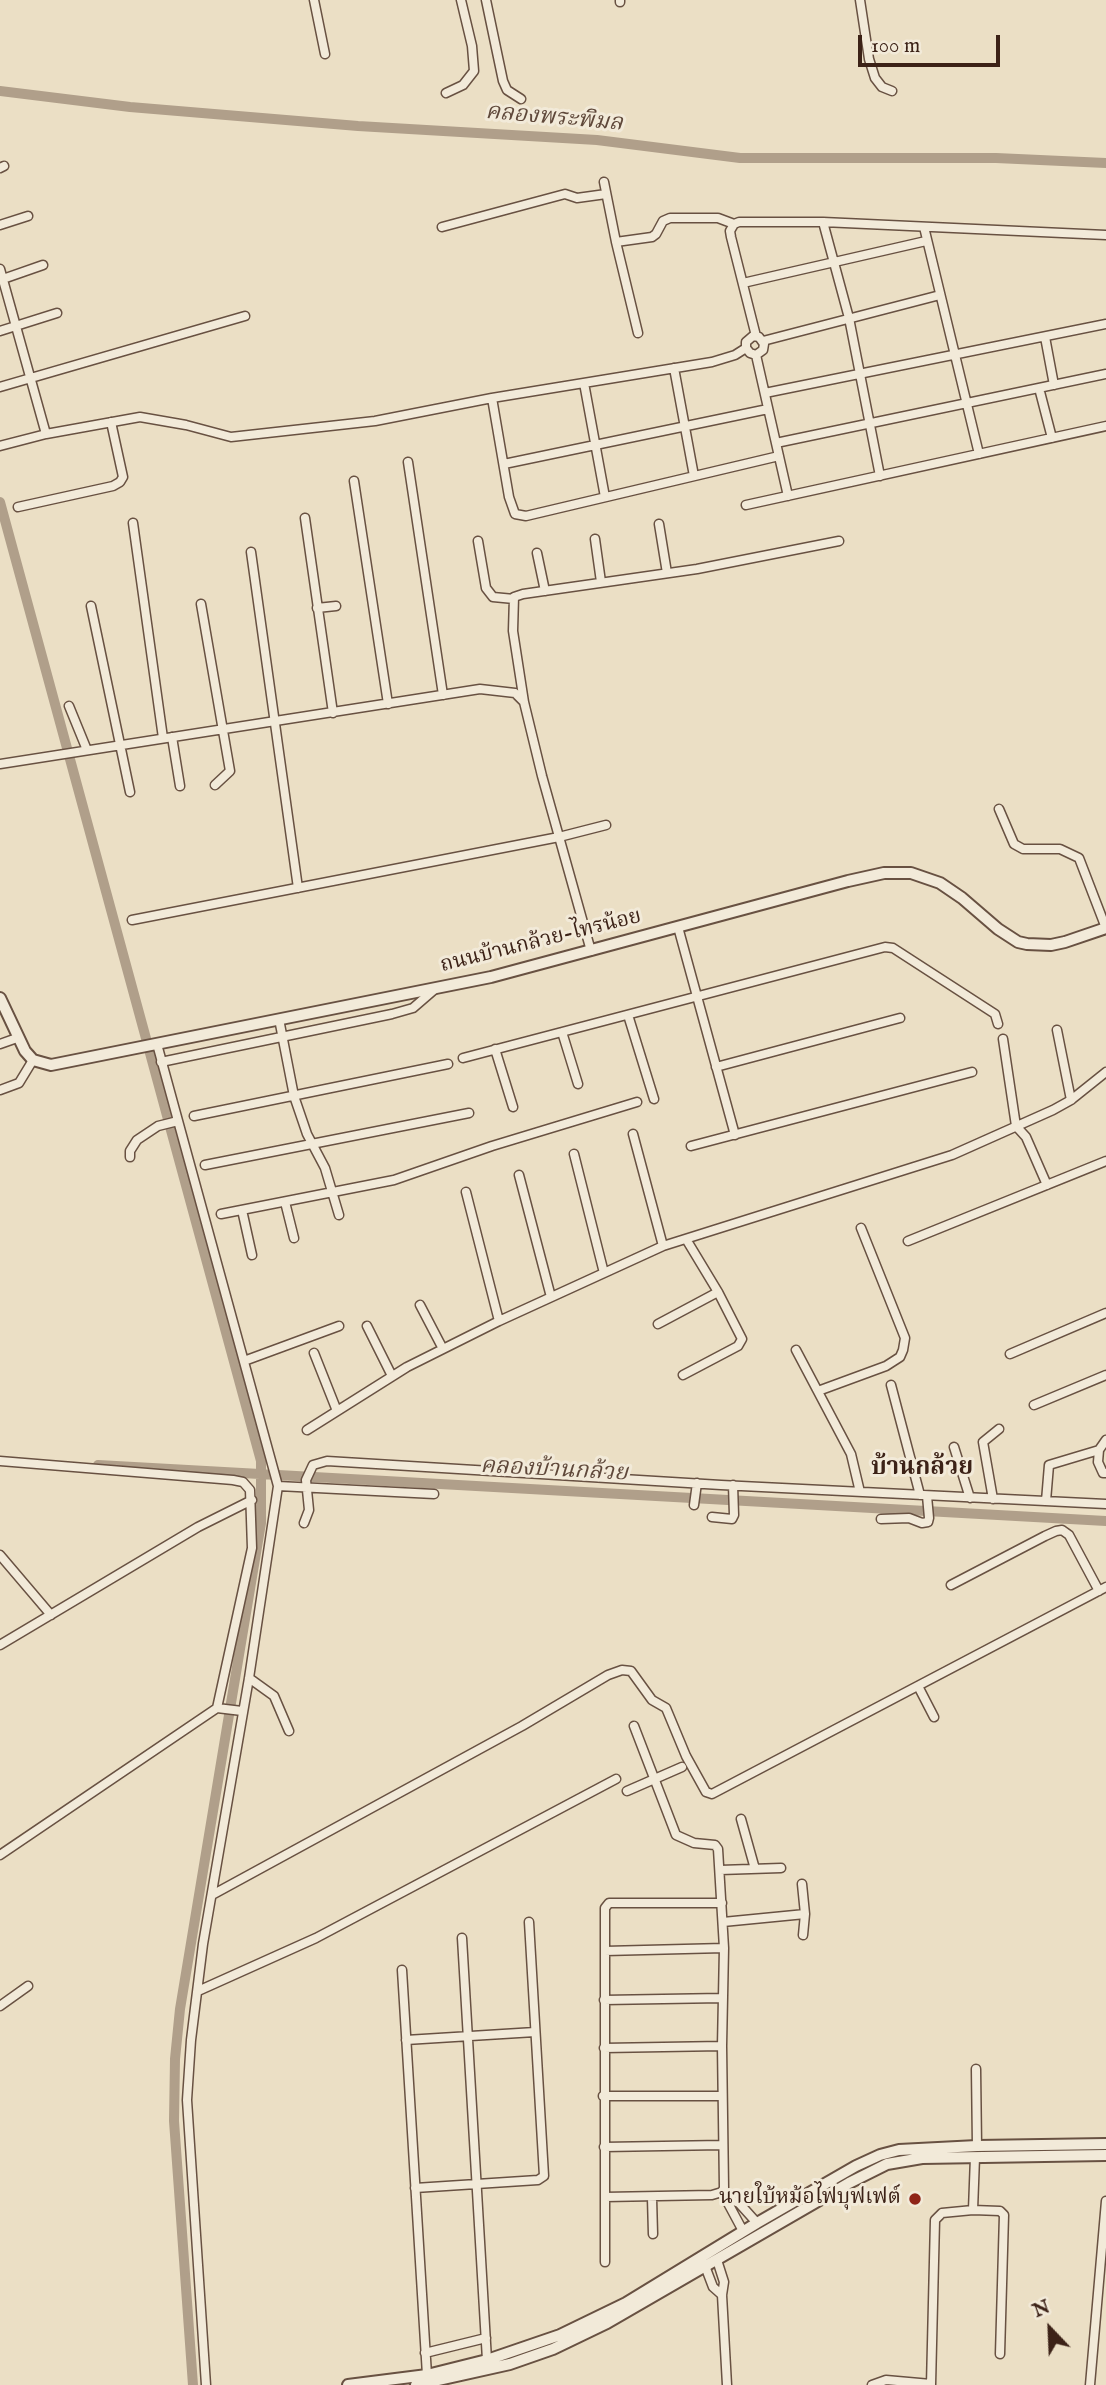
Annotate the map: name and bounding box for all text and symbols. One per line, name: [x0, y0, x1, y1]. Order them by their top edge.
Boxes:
scale bar: [861, 21, 1003, 65]
text: 100 m: [871, 33, 920, 60]
water label: คลองพระพิมล: [484, 99, 624, 139]
street label: ถนนบ้านกล้วย-ไทรน้อย: [438, 905, 644, 979]
water label: คลองบ้านกล้วย: [480, 1453, 628, 1489]
district label: บ้านกล้วย: [871, 1455, 973, 1483]
place label: นายใบ้หม้อไฟบุฟเฟต์: [719, 2186, 901, 2212]
marker: นายใบ้หม้อไฟบุฟเฟต์: [907, 2191, 923, 2207]
north arrow: [1015, 2294, 1085, 2364]
text: N: [1030, 2295, 1054, 2324]

